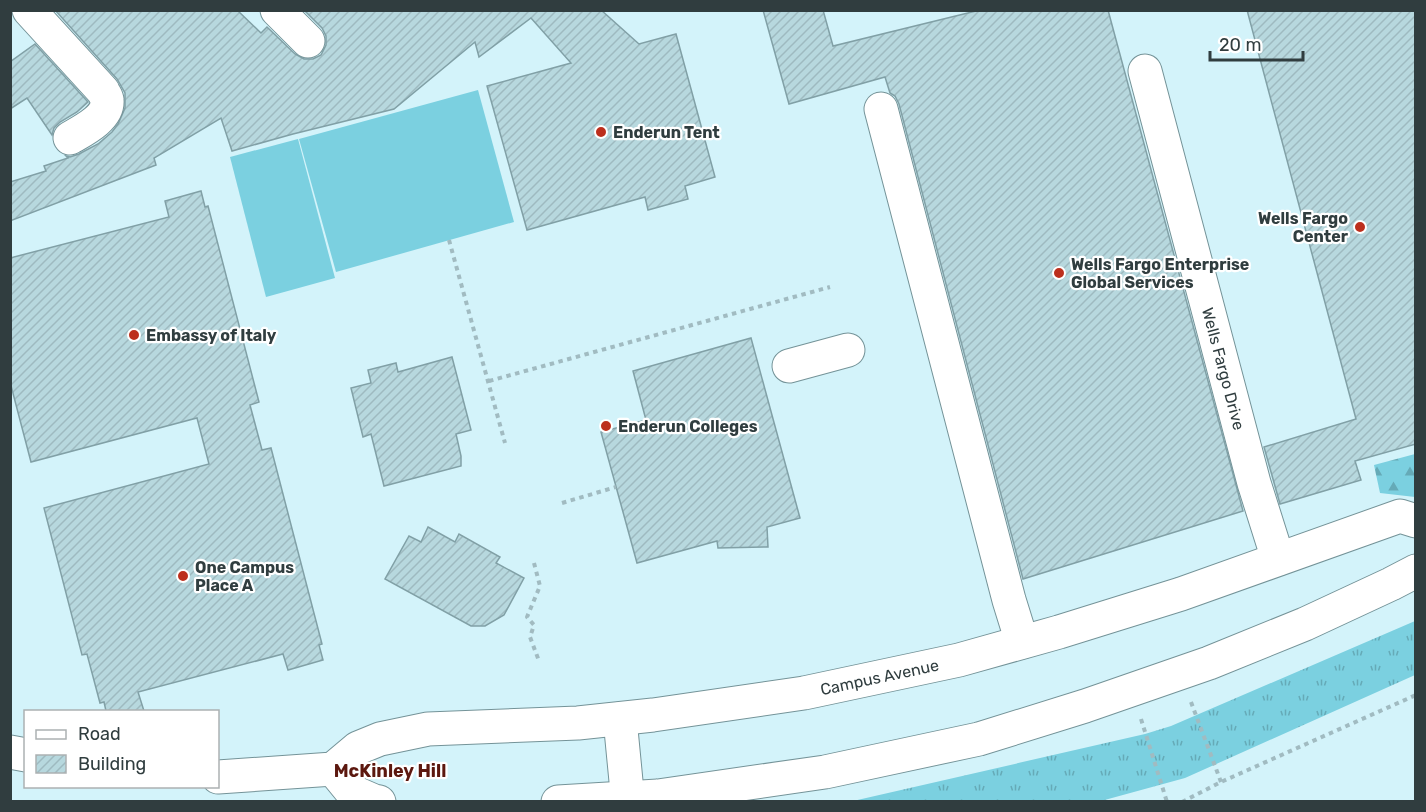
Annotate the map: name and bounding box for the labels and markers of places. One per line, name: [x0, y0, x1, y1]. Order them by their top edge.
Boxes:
place label: Enderun Tent: [613, 123, 720, 142]
marker: Enderun Tent: [594, 125, 608, 139]
place label: Wells Fargo Center: [1258, 209, 1349, 246]
marker: Wells Fargo Center: [1353, 220, 1367, 234]
place label: Wells Fargo Enterprise Global Services: [1071, 255, 1249, 292]
marker: Wells Fargo Enterprise Global Services: [1052, 266, 1066, 280]
place label: Embassy of Italy: [146, 326, 277, 345]
marker: Embassy of Italy: [127, 328, 141, 342]
place label: Enderun Colleges: [618, 417, 758, 436]
marker: Enderun Colleges: [599, 419, 613, 433]
place label: One Campus Place A: [195, 558, 294, 595]
marker: One Campus Place A: [176, 569, 190, 583]

